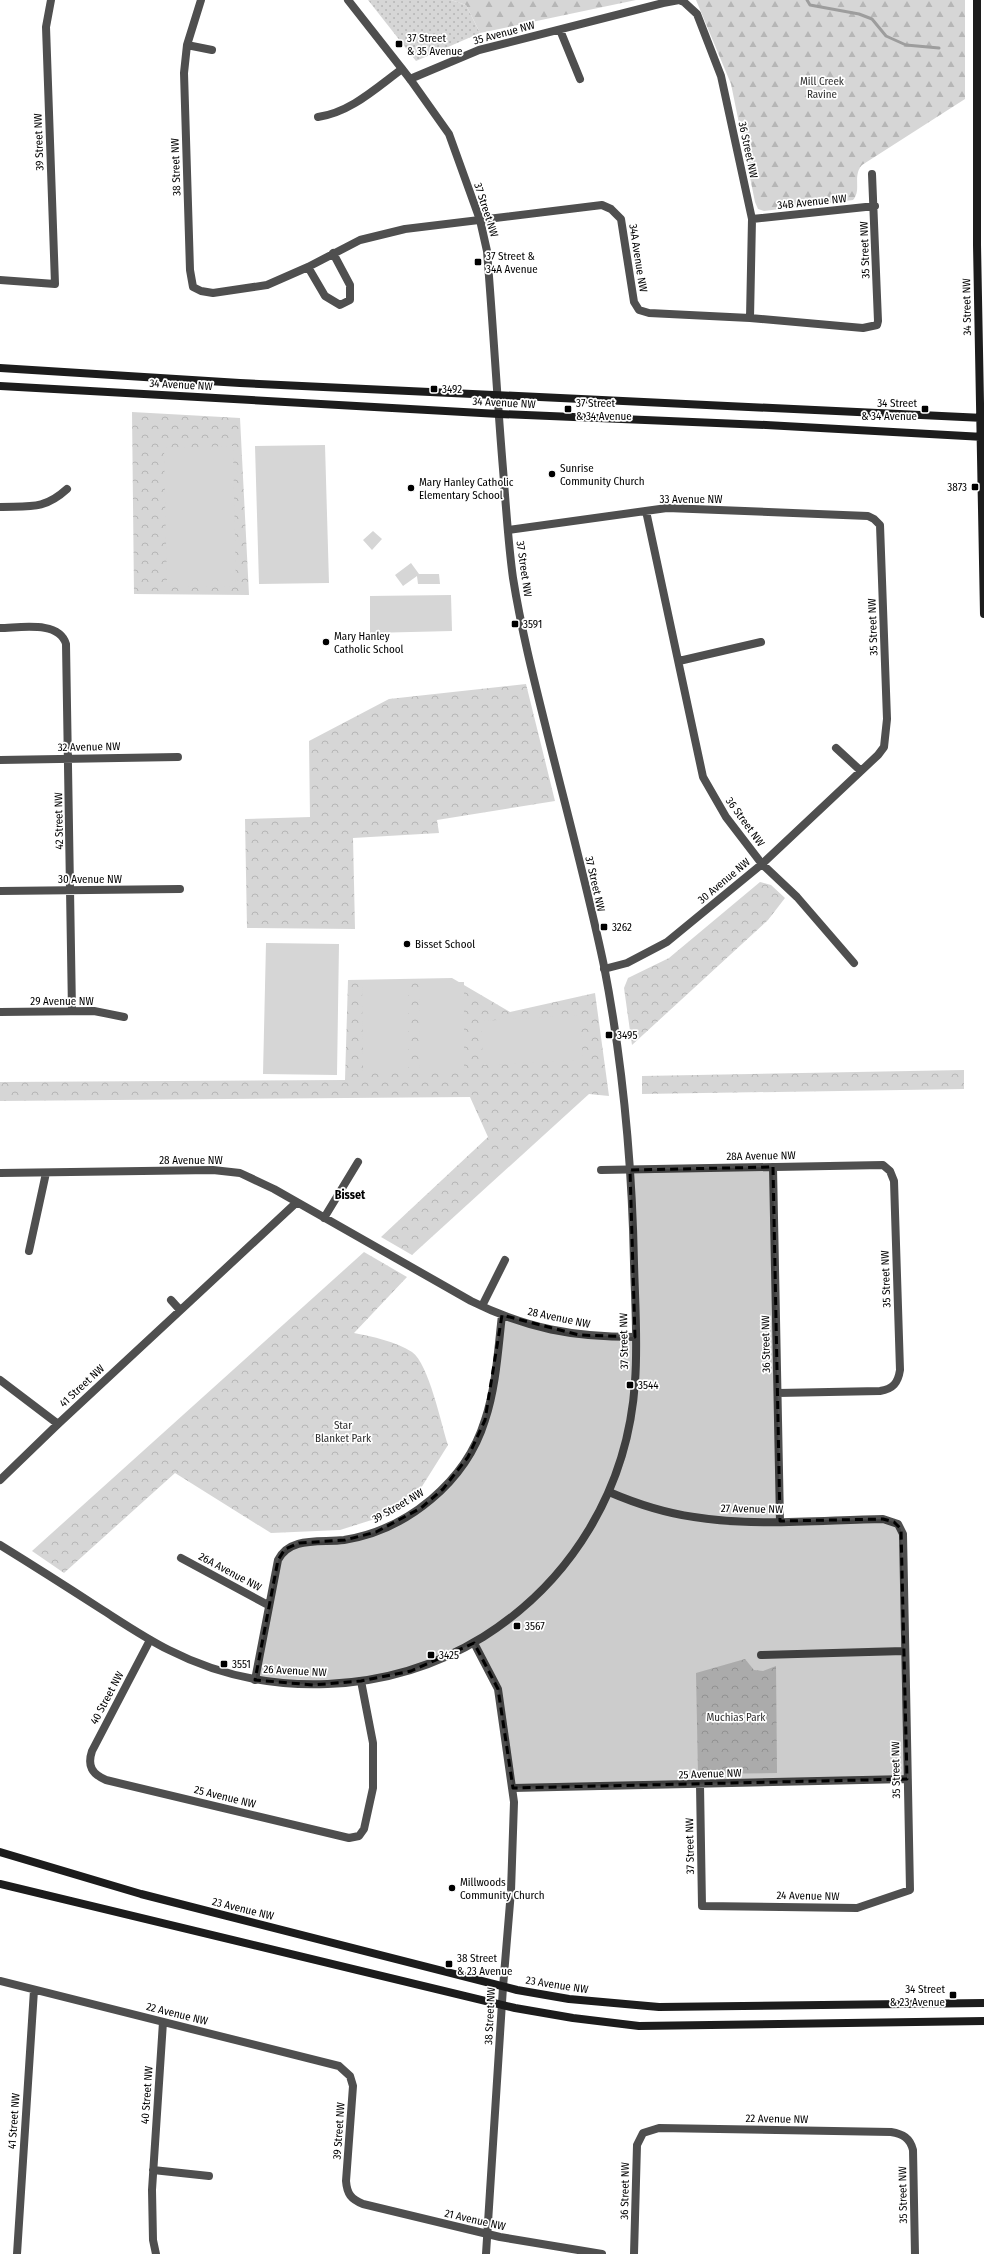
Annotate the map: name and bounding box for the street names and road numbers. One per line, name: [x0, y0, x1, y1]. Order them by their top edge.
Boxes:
street label: 35 Avenue NW: [472, 19, 536, 47]
street label: 39 Street NW: [32, 113, 46, 171]
street label: 36 Street NW: [736, 120, 760, 180]
street label: 38 Street NW: [168, 138, 184, 196]
street label: 37 Street NW: [471, 181, 501, 239]
street label: 34B Avenue NW: [777, 192, 847, 212]
street label: 35 Street NW: [858, 221, 872, 279]
street label: 34A Avenue NW: [626, 223, 650, 293]
street label: 34 Street NW: [960, 278, 974, 336]
street label: 34 Avenue NW: [149, 377, 213, 393]
street label: 34 Avenue NW: [472, 395, 536, 411]
street label: 33 Avenue NW: [659, 493, 723, 506]
street label: 37 Street NW: [514, 540, 534, 598]
street label: 35 Street NW: [866, 598, 880, 656]
street label: 32 Avenue NW: [57, 740, 121, 754]
street label: 42 Street NW: [52, 792, 66, 850]
street label: 36 Street NW: [723, 795, 767, 849]
street label: 37 Street NW: [582, 855, 608, 913]
street label: 30 Avenue NW: [695, 856, 753, 906]
street label: 30 Avenue NW: [58, 873, 122, 886]
street label: 29 Avenue NW: [30, 995, 94, 1008]
street label: 28A Avenue NW: [726, 1149, 796, 1163]
street label: 28 Avenue NW: [159, 1154, 223, 1167]
street label: 35 Street NW: [879, 1250, 893, 1308]
street label: 28 Avenue NW: [527, 1305, 591, 1331]
street label: 37 Street NW: [617, 1313, 631, 1369]
street label: 36 Street NW: [759, 1315, 773, 1373]
street label: 41 Street NW: [57, 1362, 107, 1410]
street label: 39 Street NW: [370, 1486, 426, 1526]
street label: 27 Avenue NW: [721, 1502, 783, 1516]
street label: 26A Avenue NW: [196, 1550, 264, 1594]
street label: 26 Avenue NW: [263, 1663, 327, 1679]
street label: 40 Street NW: [88, 1669, 126, 1727]
street label: 35 Street NW: [889, 1741, 903, 1799]
street label: 25 Avenue NW: [678, 1766, 742, 1782]
street label: 25 Avenue NW: [193, 1783, 257, 1811]
street label: 37 Street NW: [683, 1818, 697, 1874]
street label: 24 Avenue NW: [776, 1889, 840, 1903]
street label: 23 Avenue NW: [211, 1895, 275, 1923]
street label: 23 Avenue NW: [525, 1974, 589, 1996]
street label: 38 Street NW: [482, 1987, 498, 2045]
street label: 22 Avenue NW: [145, 2000, 209, 2028]
street label: 40 Street NW: [138, 2066, 156, 2124]
street label: 41 Street NW: [6, 2093, 22, 2149]
street label: 39 Street NW: [331, 2102, 347, 2160]
street label: 22 Avenue NW: [745, 2112, 809, 2126]
street label: 36 Street NW: [618, 2162, 632, 2220]
street label: 35 Street NW: [896, 2166, 910, 2224]
street label: 21 Avenue NW: [443, 2207, 507, 2233]

